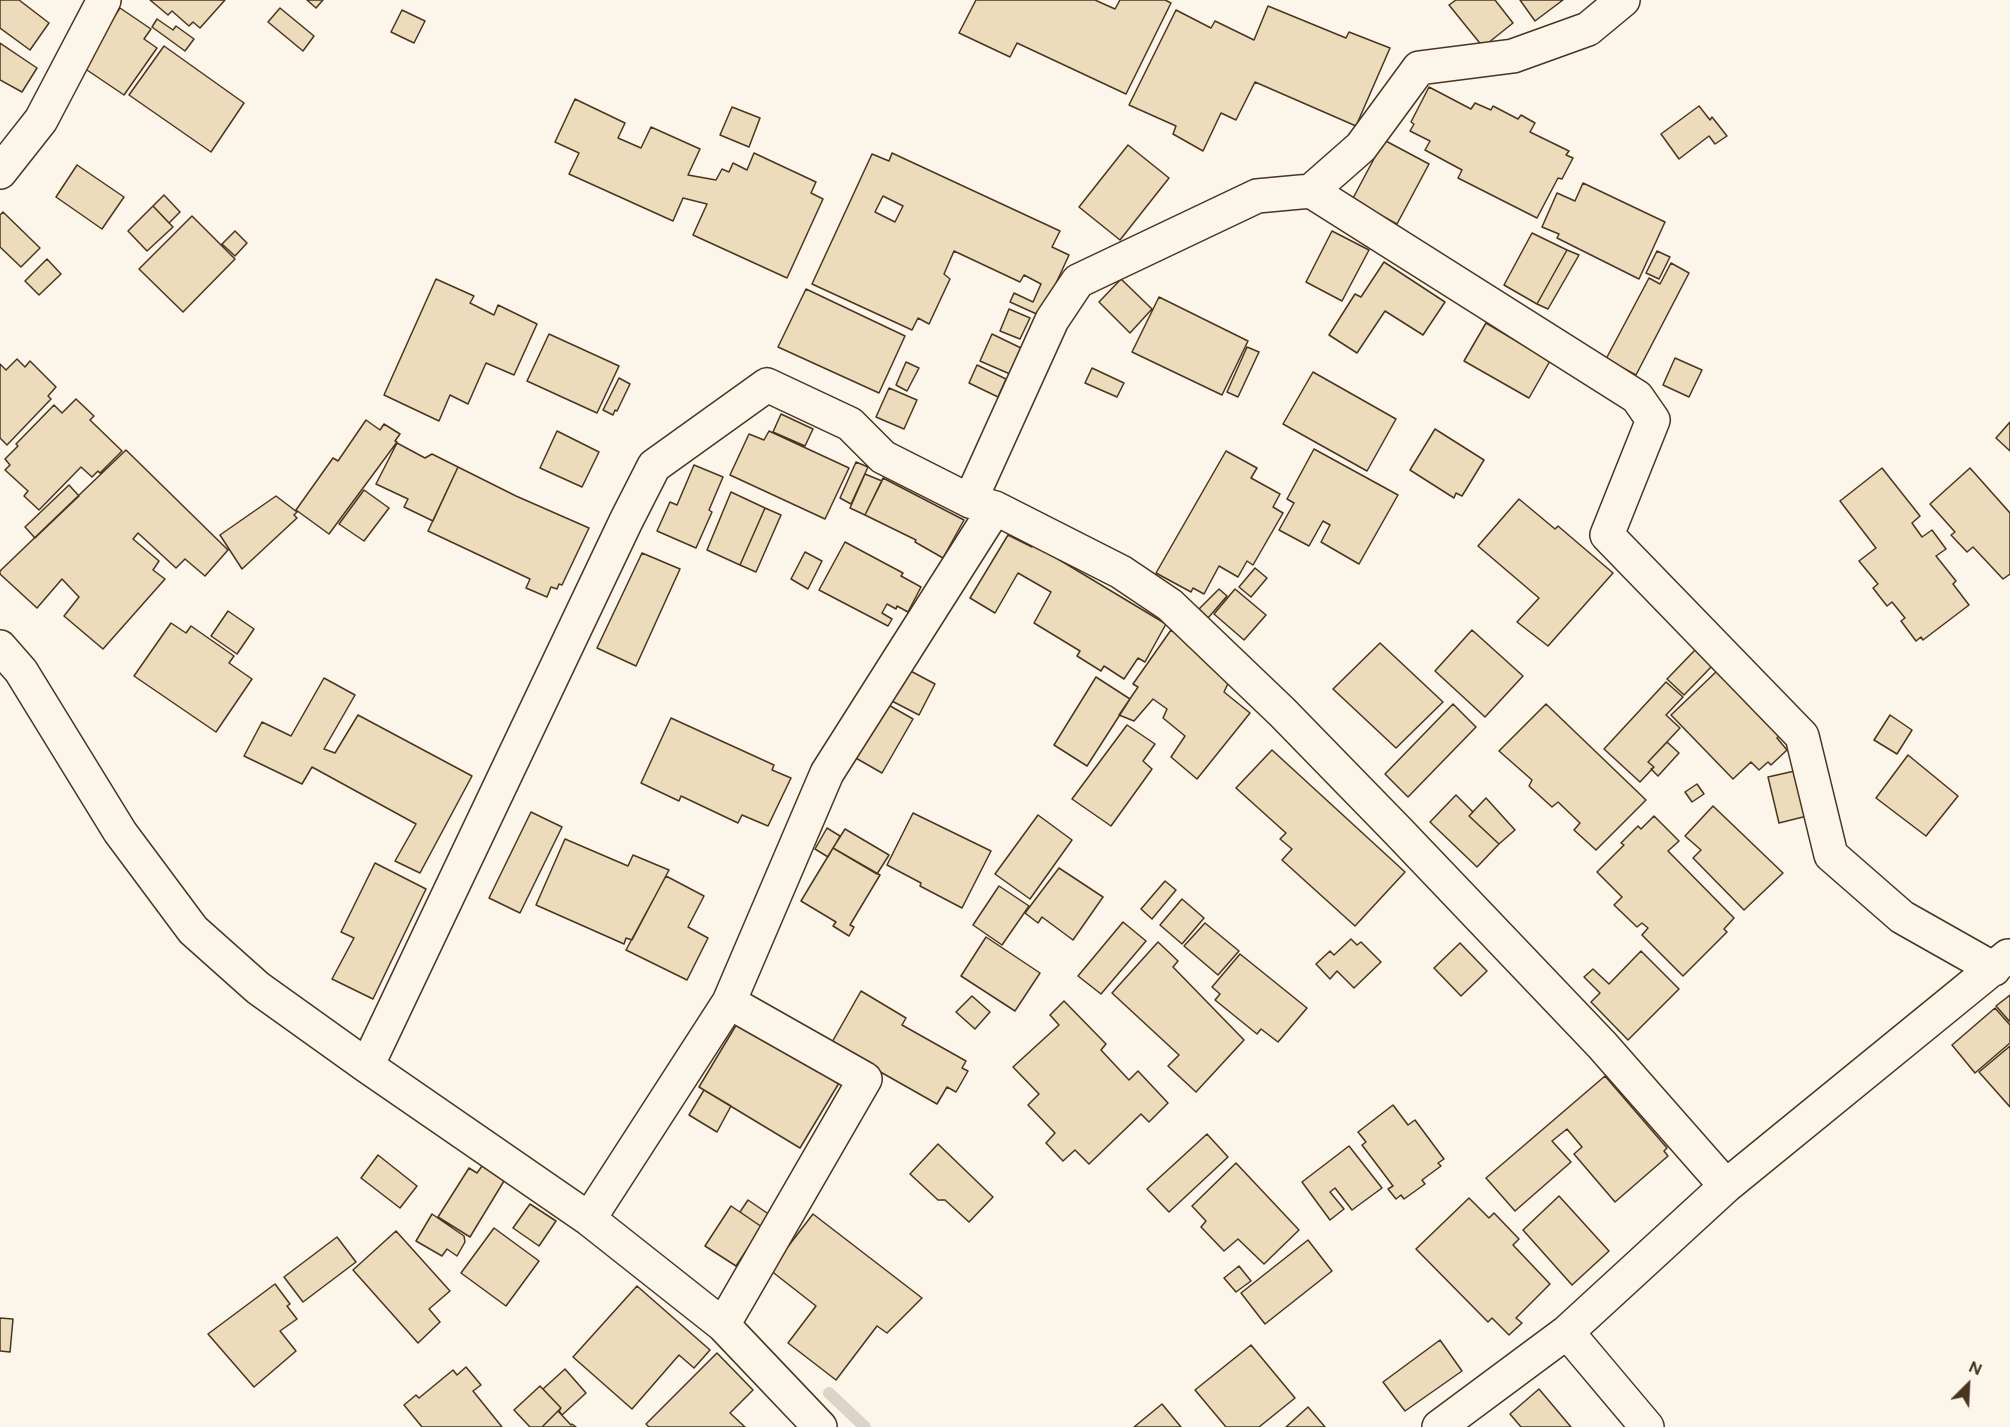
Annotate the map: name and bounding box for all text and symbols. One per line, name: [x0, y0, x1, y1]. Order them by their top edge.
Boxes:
north arrow: [1938, 1355, 1998, 1415]
text: N: [1966, 1357, 1985, 1379]

